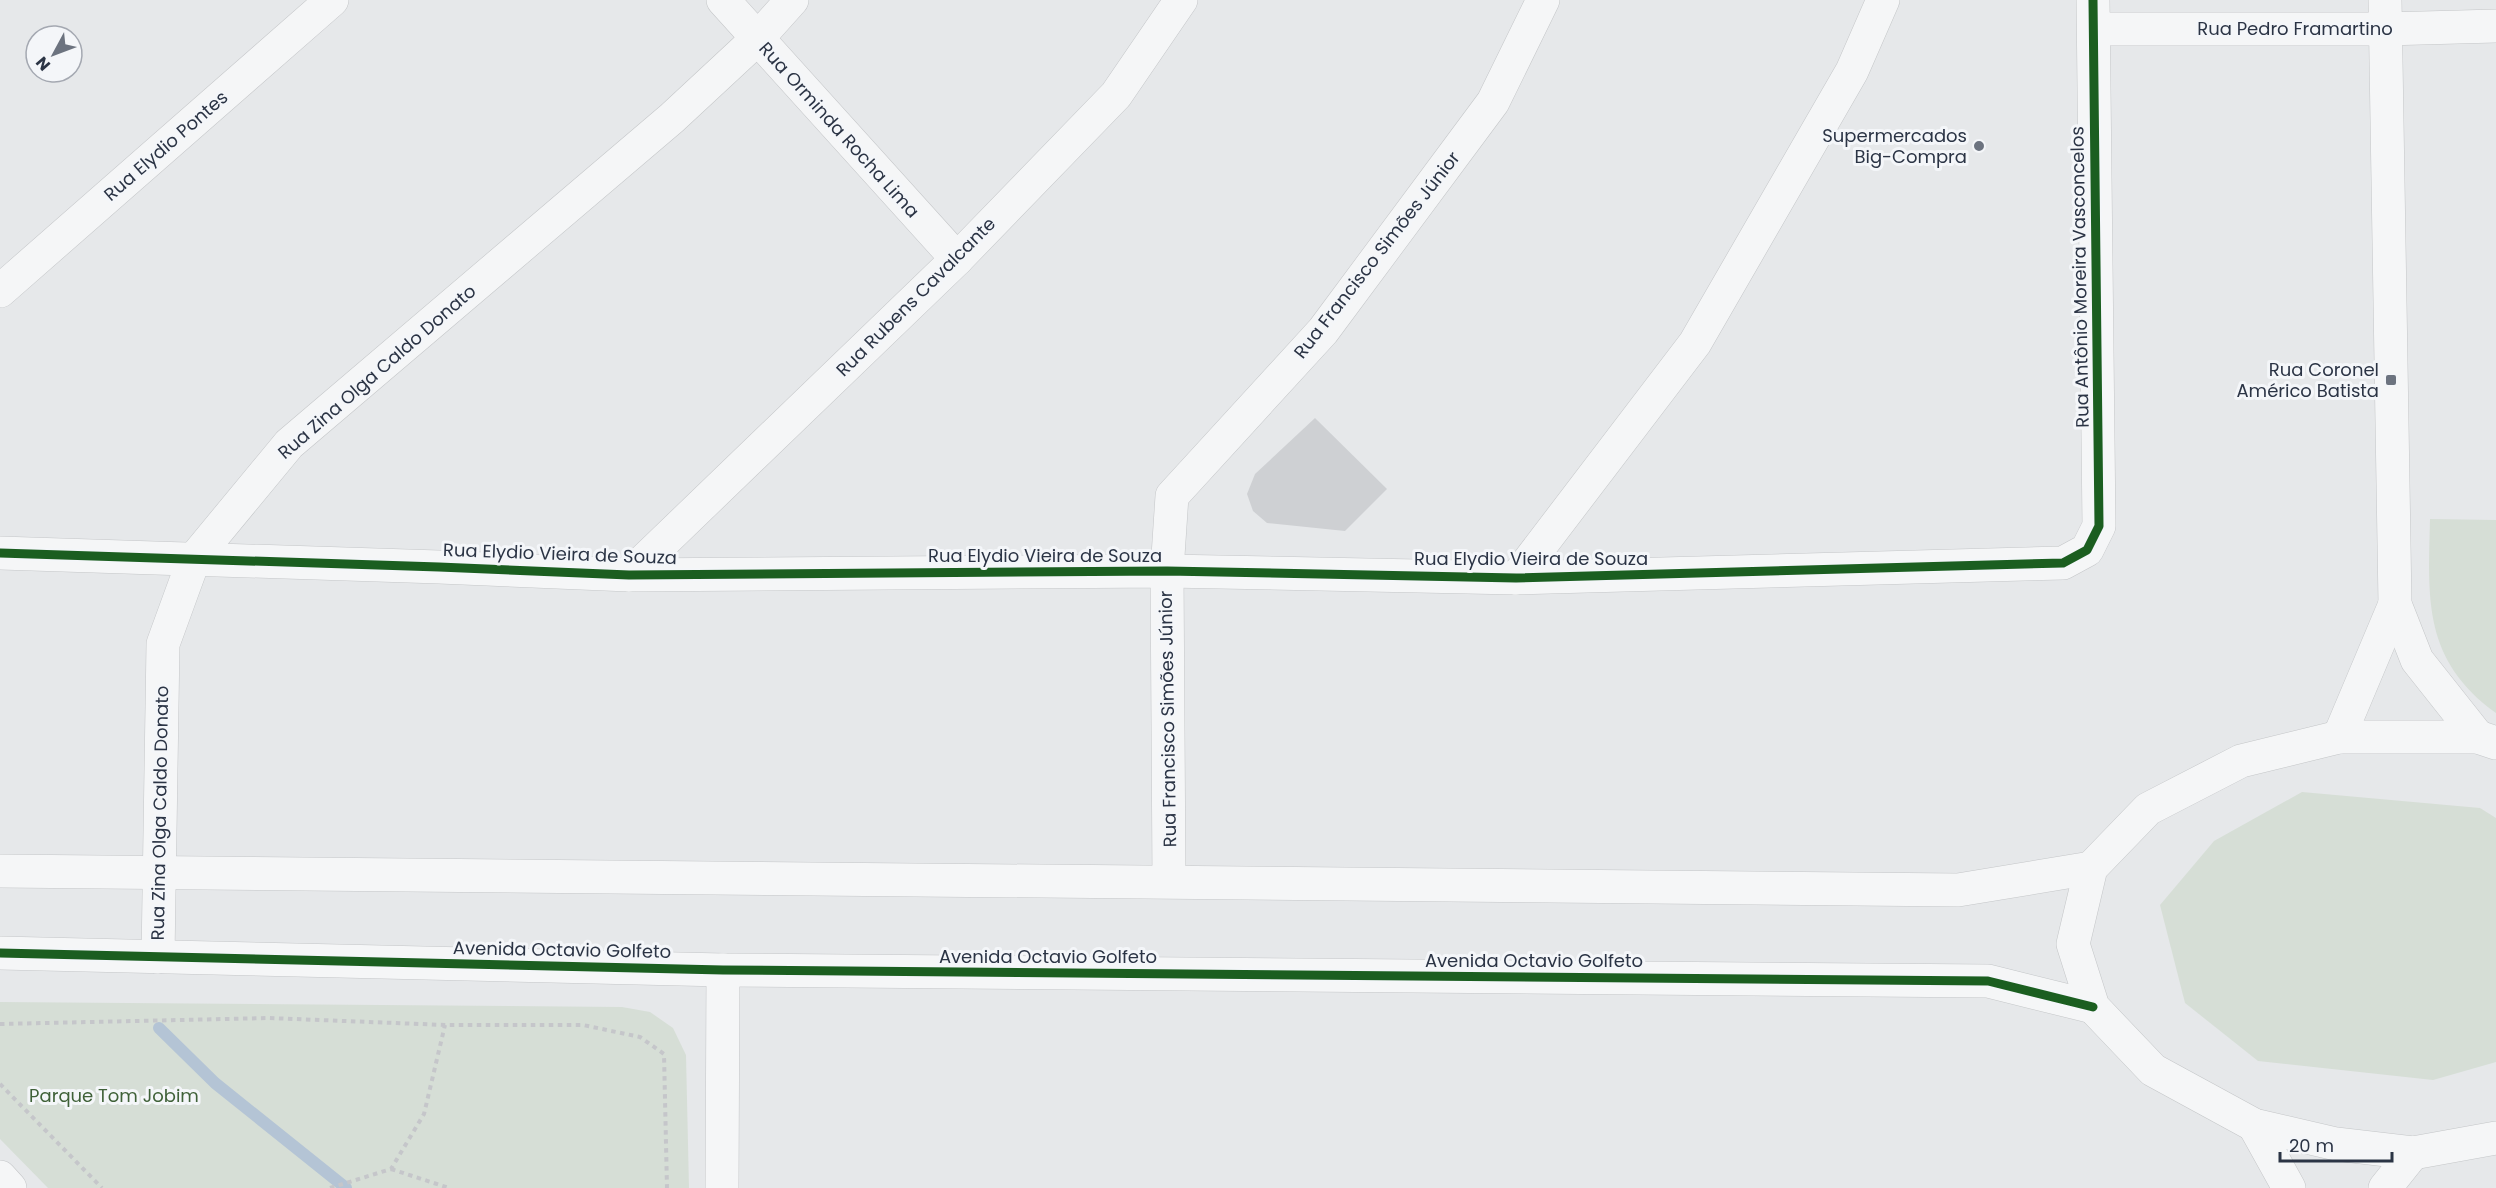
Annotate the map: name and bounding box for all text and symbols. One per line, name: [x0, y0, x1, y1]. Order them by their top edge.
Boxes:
street label: Rua Pedro Framartino: [2197, 16, 2393, 41]
north arrow: [24, 24, 84, 84]
street label: Rua Orminda Rocha Lima: [754, 36, 925, 223]
text: N: [30, 51, 56, 76]
street label: Rua Elydio Pontes: [98, 85, 233, 206]
place label: Supermercados Big-Compra: [1822, 123, 1967, 169]
street label: Rua Antônio Moreira Vasconcelos: [2064, 126, 2095, 428]
marker: Supermercados Big-Compra: [1972, 139, 1986, 153]
street label: Rua Francisco Simões Júnior: [1288, 146, 1466, 363]
street label: Rua Rubens Cavalcante: [830, 211, 1001, 382]
street label: Rua Zina Olga Caldo Donato: [272, 279, 481, 465]
place label: Rua Coronel Américo Batista: [2236, 357, 2379, 403]
marker: Rua Coronel Américo Batista: [2384, 373, 2398, 387]
street label: Rua Elydio Vieira de Souza: [443, 537, 677, 570]
street label: Rua Elydio Vieira de Souza: [928, 543, 1162, 568]
street label: Rua Elydio Vieira de Souza: [1414, 546, 1648, 571]
street label: Rua Francisco Simões Júnior: [1153, 590, 1182, 847]
street label: Rua Zina Olga Caldo Donato: [145, 685, 174, 941]
street label: Avenida Octavio Golfeto: [453, 935, 671, 964]
street label: Avenida Octavio Golfeto: [939, 944, 1157, 969]
street label: Avenida Octavio Golfeto: [1425, 948, 1643, 973]
park label: Parque Tom Jobim: [29, 1083, 199, 1108]
scale bar: [2280, 1125, 2392, 1163]
text: 20 m: [2289, 1133, 2334, 1158]

